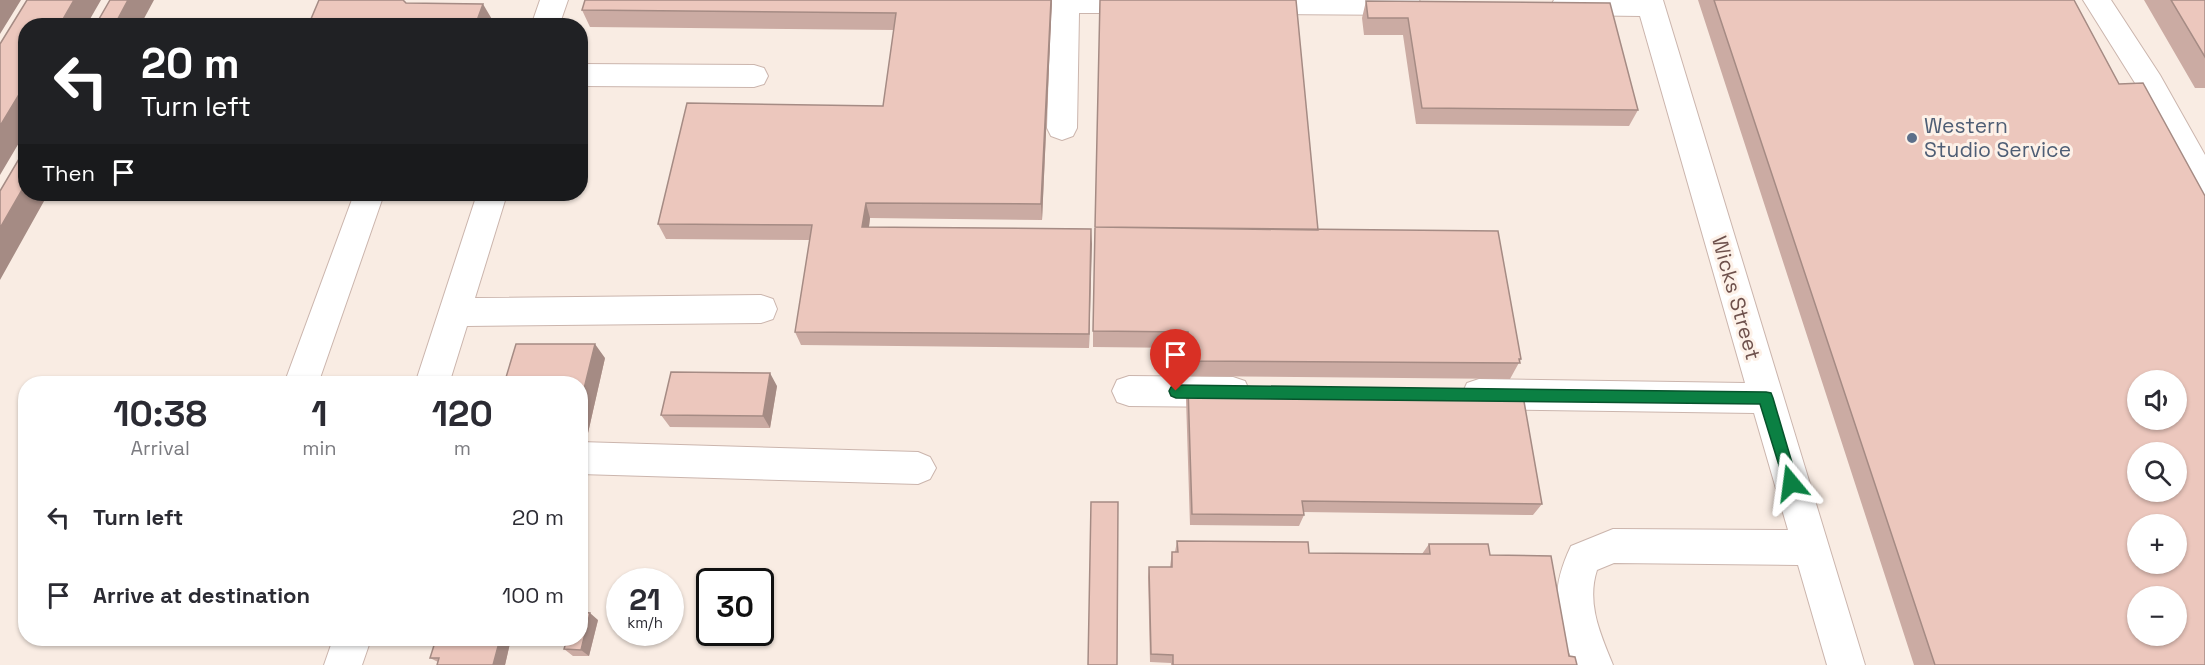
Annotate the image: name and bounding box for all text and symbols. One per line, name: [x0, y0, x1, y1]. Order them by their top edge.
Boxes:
text: 20 m: [141, 37, 240, 90]
icon: left: [42, 42, 120, 120]
text: Turn left: [141, 89, 251, 124]
place label: Western Studio Service: [1924, 112, 2071, 163]
marker: Western Studio Service: [1905, 131, 1919, 145]
icon: arrive: [107, 156, 140, 189]
text: Then: [42, 159, 95, 187]
street label: Wicks Street: [1706, 233, 1767, 363]
pin: [1150, 329, 1201, 391]
icon: arrive: [1159, 338, 1192, 371]
map controls: [2127, 370, 2187, 646]
button: sound: [2127, 370, 2187, 430]
text: 10:38: [113, 391, 207, 437]
text: 1: [311, 391, 328, 437]
text: 120: [432, 391, 493, 437]
text: Arrival: [130, 435, 190, 461]
text: min: [302, 435, 337, 461]
text: m: [454, 435, 471, 461]
button: search: [2127, 442, 2187, 502]
position arrow: [1759, 451, 1823, 515]
icon: left: [42, 501, 75, 534]
text: Turn left: [93, 503, 183, 531]
text: 20 m: [512, 503, 564, 531]
button: +: [2127, 514, 2187, 574]
speed limit sign: 30: [696, 568, 774, 646]
icon: arrive: [42, 579, 75, 612]
text: 21: [629, 580, 661, 619]
text: Arrive at destination: [93, 581, 310, 609]
text: 100 m: [502, 581, 564, 609]
button: −: [2127, 586, 2187, 646]
text: km/h: [627, 613, 663, 632]

